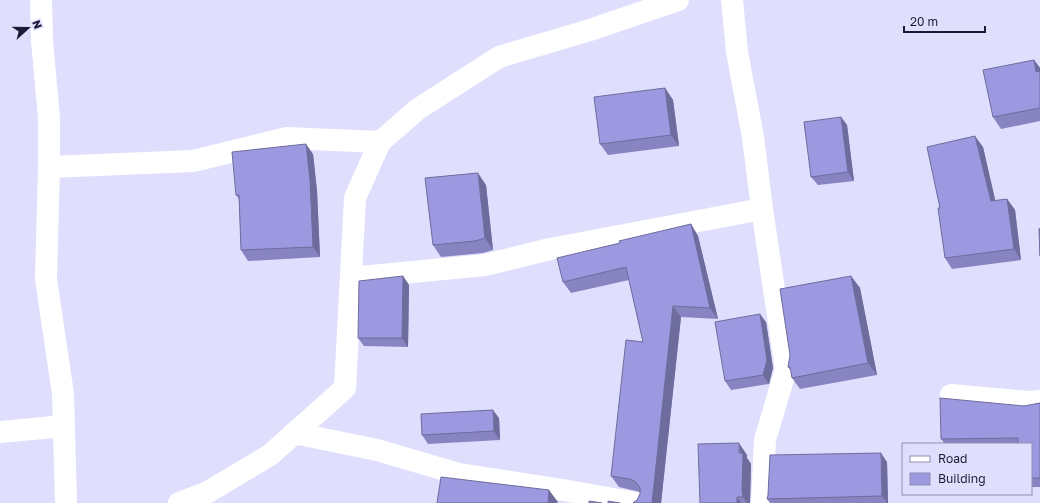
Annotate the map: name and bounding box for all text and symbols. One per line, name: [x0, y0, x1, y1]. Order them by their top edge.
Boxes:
north arrow: [8, 8, 48, 48]
scale bar: [904, 8, 985, 34]
text: 20 m: [910, 14, 938, 29]
text: N: [30, 18, 45, 30]
legend: [902, 443, 1032, 495]
text: Road: [938, 451, 967, 466]
text: Building: [938, 471, 986, 486]

